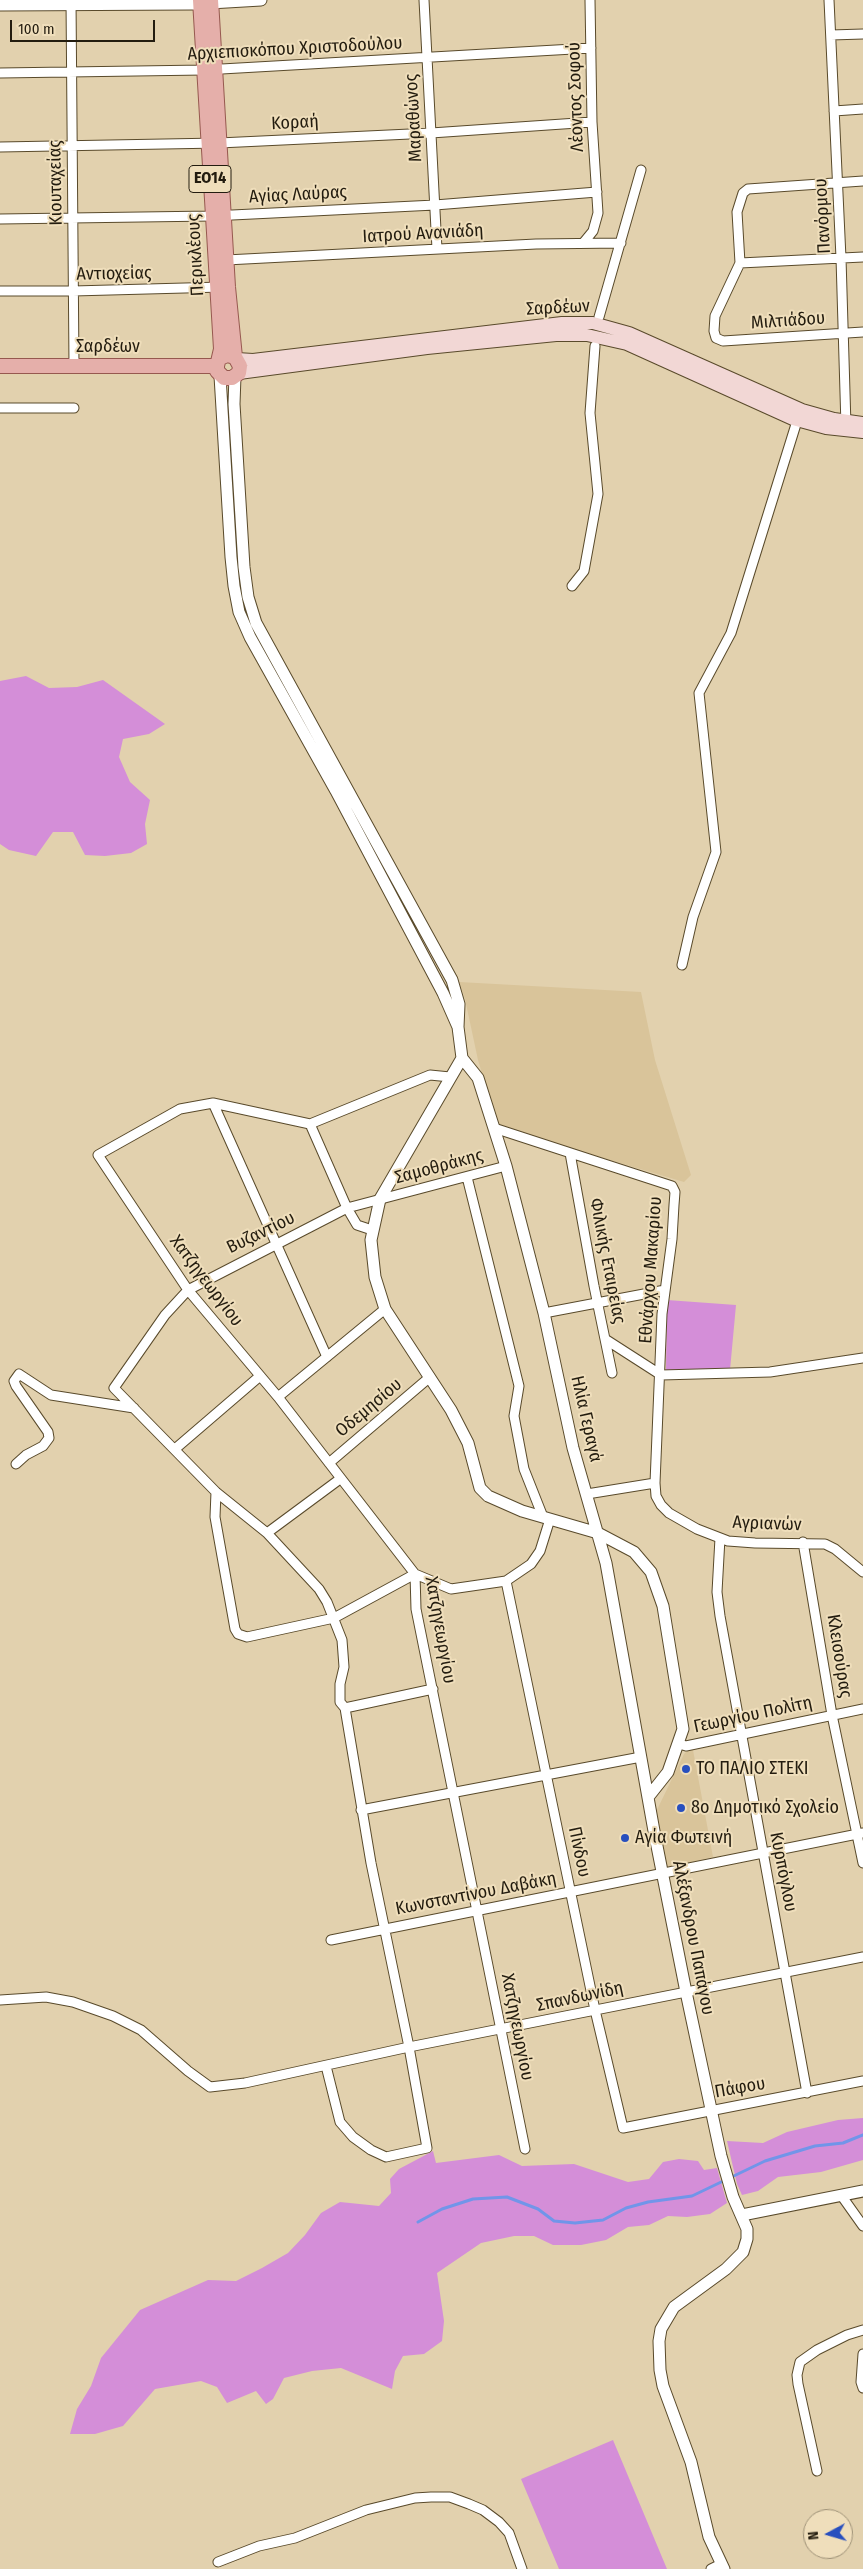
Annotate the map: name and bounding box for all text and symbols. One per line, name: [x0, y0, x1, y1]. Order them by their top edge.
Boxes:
scale bar: [12, 10, 158, 42]
text: 100 m: [18, 20, 55, 38]
street label: Αρχιεπισκόπου Χριστοδούλου: [187, 33, 403, 65]
street label: Λέοντος Σοφού: [563, 42, 589, 152]
street label: Μαραθώνος: [401, 73, 427, 163]
street label: Κοραή: [271, 111, 319, 135]
street label: Κιουταχείας: [44, 140, 68, 226]
road number: ΕΟ14: [189, 165, 231, 192]
street label: Πανόρμου: [810, 178, 836, 254]
street label: Αγίας Λαύρας: [249, 182, 347, 208]
street label: Περικλέους: [183, 213, 209, 297]
street label: Ιατρού Ανανιάδη: [362, 220, 484, 248]
street label: Αντιοχείας: [76, 263, 152, 285]
street label: Σαρδέων: [526, 296, 590, 320]
street label: Μιλτιάδου: [750, 308, 826, 334]
street label: Σαρδέων: [76, 336, 140, 358]
street label: Σαμοθράκης: [393, 1145, 485, 1189]
street label: Φιλικής Εταιρείας: [584, 1196, 630, 1326]
street label: Εθνάρχου Μακαρίου: [635, 1196, 667, 1344]
street label: Βυζαντίου: [223, 1207, 299, 1259]
street label: Χατζηγεωργίου: [165, 1231, 247, 1331]
street label: Οδεμησίου: [331, 1374, 407, 1442]
street label: Ηλία Γεραγά: [566, 1374, 606, 1464]
street label: Αγριανών: [732, 1512, 802, 1536]
street label: Χατζηγεωργίου: [420, 1575, 460, 1685]
street label: Κλεισούρας: [822, 1613, 856, 1699]
street label: Γεωργίου Πολίτη: [692, 1692, 814, 1738]
place label: ΤΟ ΠΑΛΙΟ ΣΤΕΚΙ: [696, 1758, 808, 1780]
marker: ΤΟ ΠΑΛΙΟ ΣΤΕΚΙ: [680, 1763, 692, 1775]
place label: 8ο Δημοτικό Σχολείο: [691, 1797, 839, 1819]
marker: 8ο Δημοτικό Σχολείο: [675, 1802, 687, 1814]
street label: Πίνδου: [563, 1825, 595, 1879]
place label: Αγία Φωτεινή: [635, 1827, 732, 1849]
street label: Κυρπόγλου: [765, 1830, 801, 1914]
marker: Αγία Φωτεινή: [619, 1832, 631, 1844]
street label: Αλέξανδρου Παπάγου: [667, 1859, 719, 2017]
street label: Κωνσταντίνου Δαβάκη: [394, 1868, 558, 1920]
street label: Χατζηγεωργίου: [496, 1972, 538, 2082]
street label: Σπανδωνίδη: [535, 1977, 625, 2017]
street label: Πάφου: [713, 2073, 767, 2103]
north arrow: [803, 2509, 853, 2559]
text: N: [805, 2530, 822, 2541]

